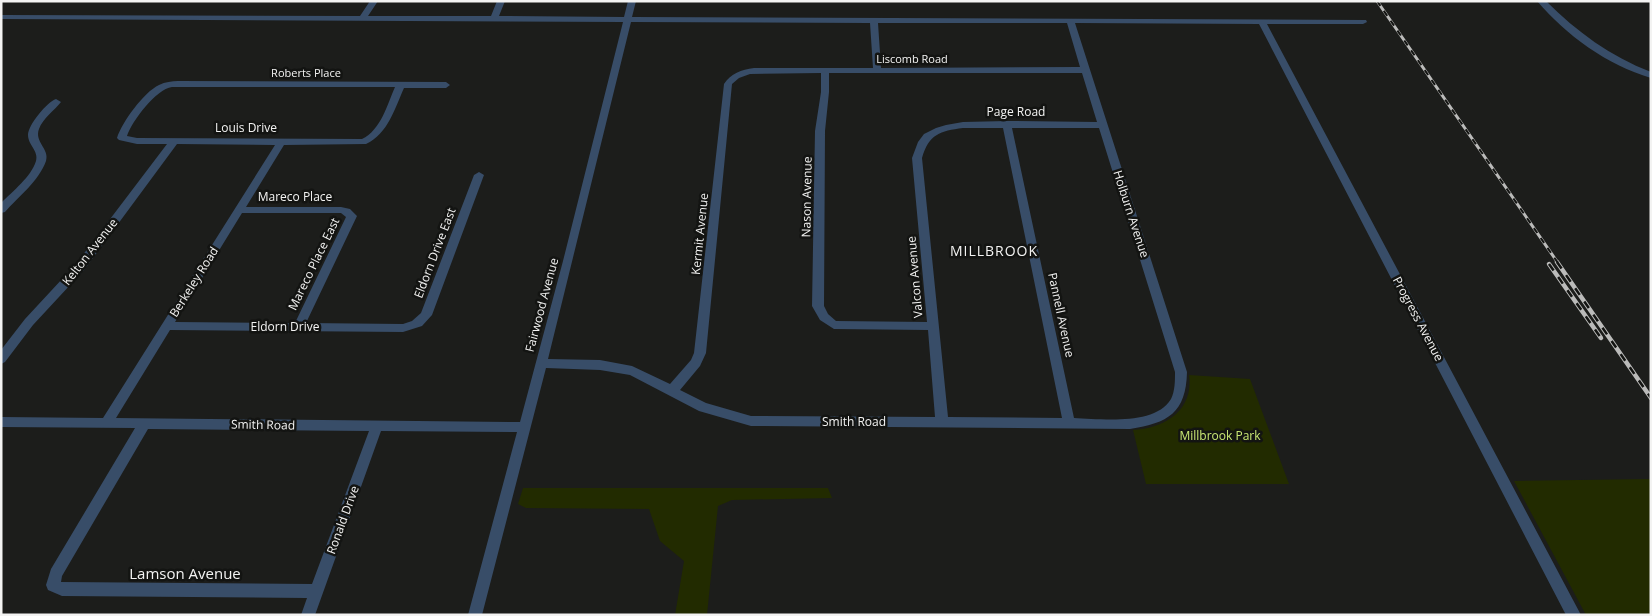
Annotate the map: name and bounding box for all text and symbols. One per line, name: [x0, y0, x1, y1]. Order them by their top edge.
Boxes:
street label: Liscomb Road: [876, 51, 948, 66]
street label: Roberts Place: [271, 65, 341, 80]
street label: Page Road: [987, 103, 1045, 120]
street label: Louis Drive: [215, 119, 277, 136]
street label: Nason Avenue: [797, 156, 816, 238]
street label: Holburn Avenue: [1109, 168, 1154, 260]
street label: Mareco Place: [258, 188, 333, 205]
street label: Kermit Avenue: [687, 192, 712, 276]
street label: Eldorn Drive East: [409, 205, 460, 300]
street label: Kelton Avenue: [58, 214, 121, 289]
street label: Mareco Place East: [284, 215, 343, 313]
street label: Valcon Avenue: [902, 235, 927, 319]
district label: MILLBROOK: [950, 241, 1038, 260]
street label: Berkeley Road: [165, 243, 222, 320]
street label: Fairwood Avenue: [521, 256, 562, 354]
street label: Pannell Avenue: [1044, 271, 1079, 359]
street label: Progress Avenue: [1389, 273, 1448, 364]
street label: Eldorn Drive: [250, 318, 320, 335]
street label: Smith Road: [822, 413, 886, 430]
street label: Smith Road: [231, 415, 295, 434]
park label: Millbrook Park: [1179, 427, 1261, 444]
street label: Ronald Drive: [322, 483, 363, 556]
street label: Lamson Avenue: [129, 563, 241, 583]

